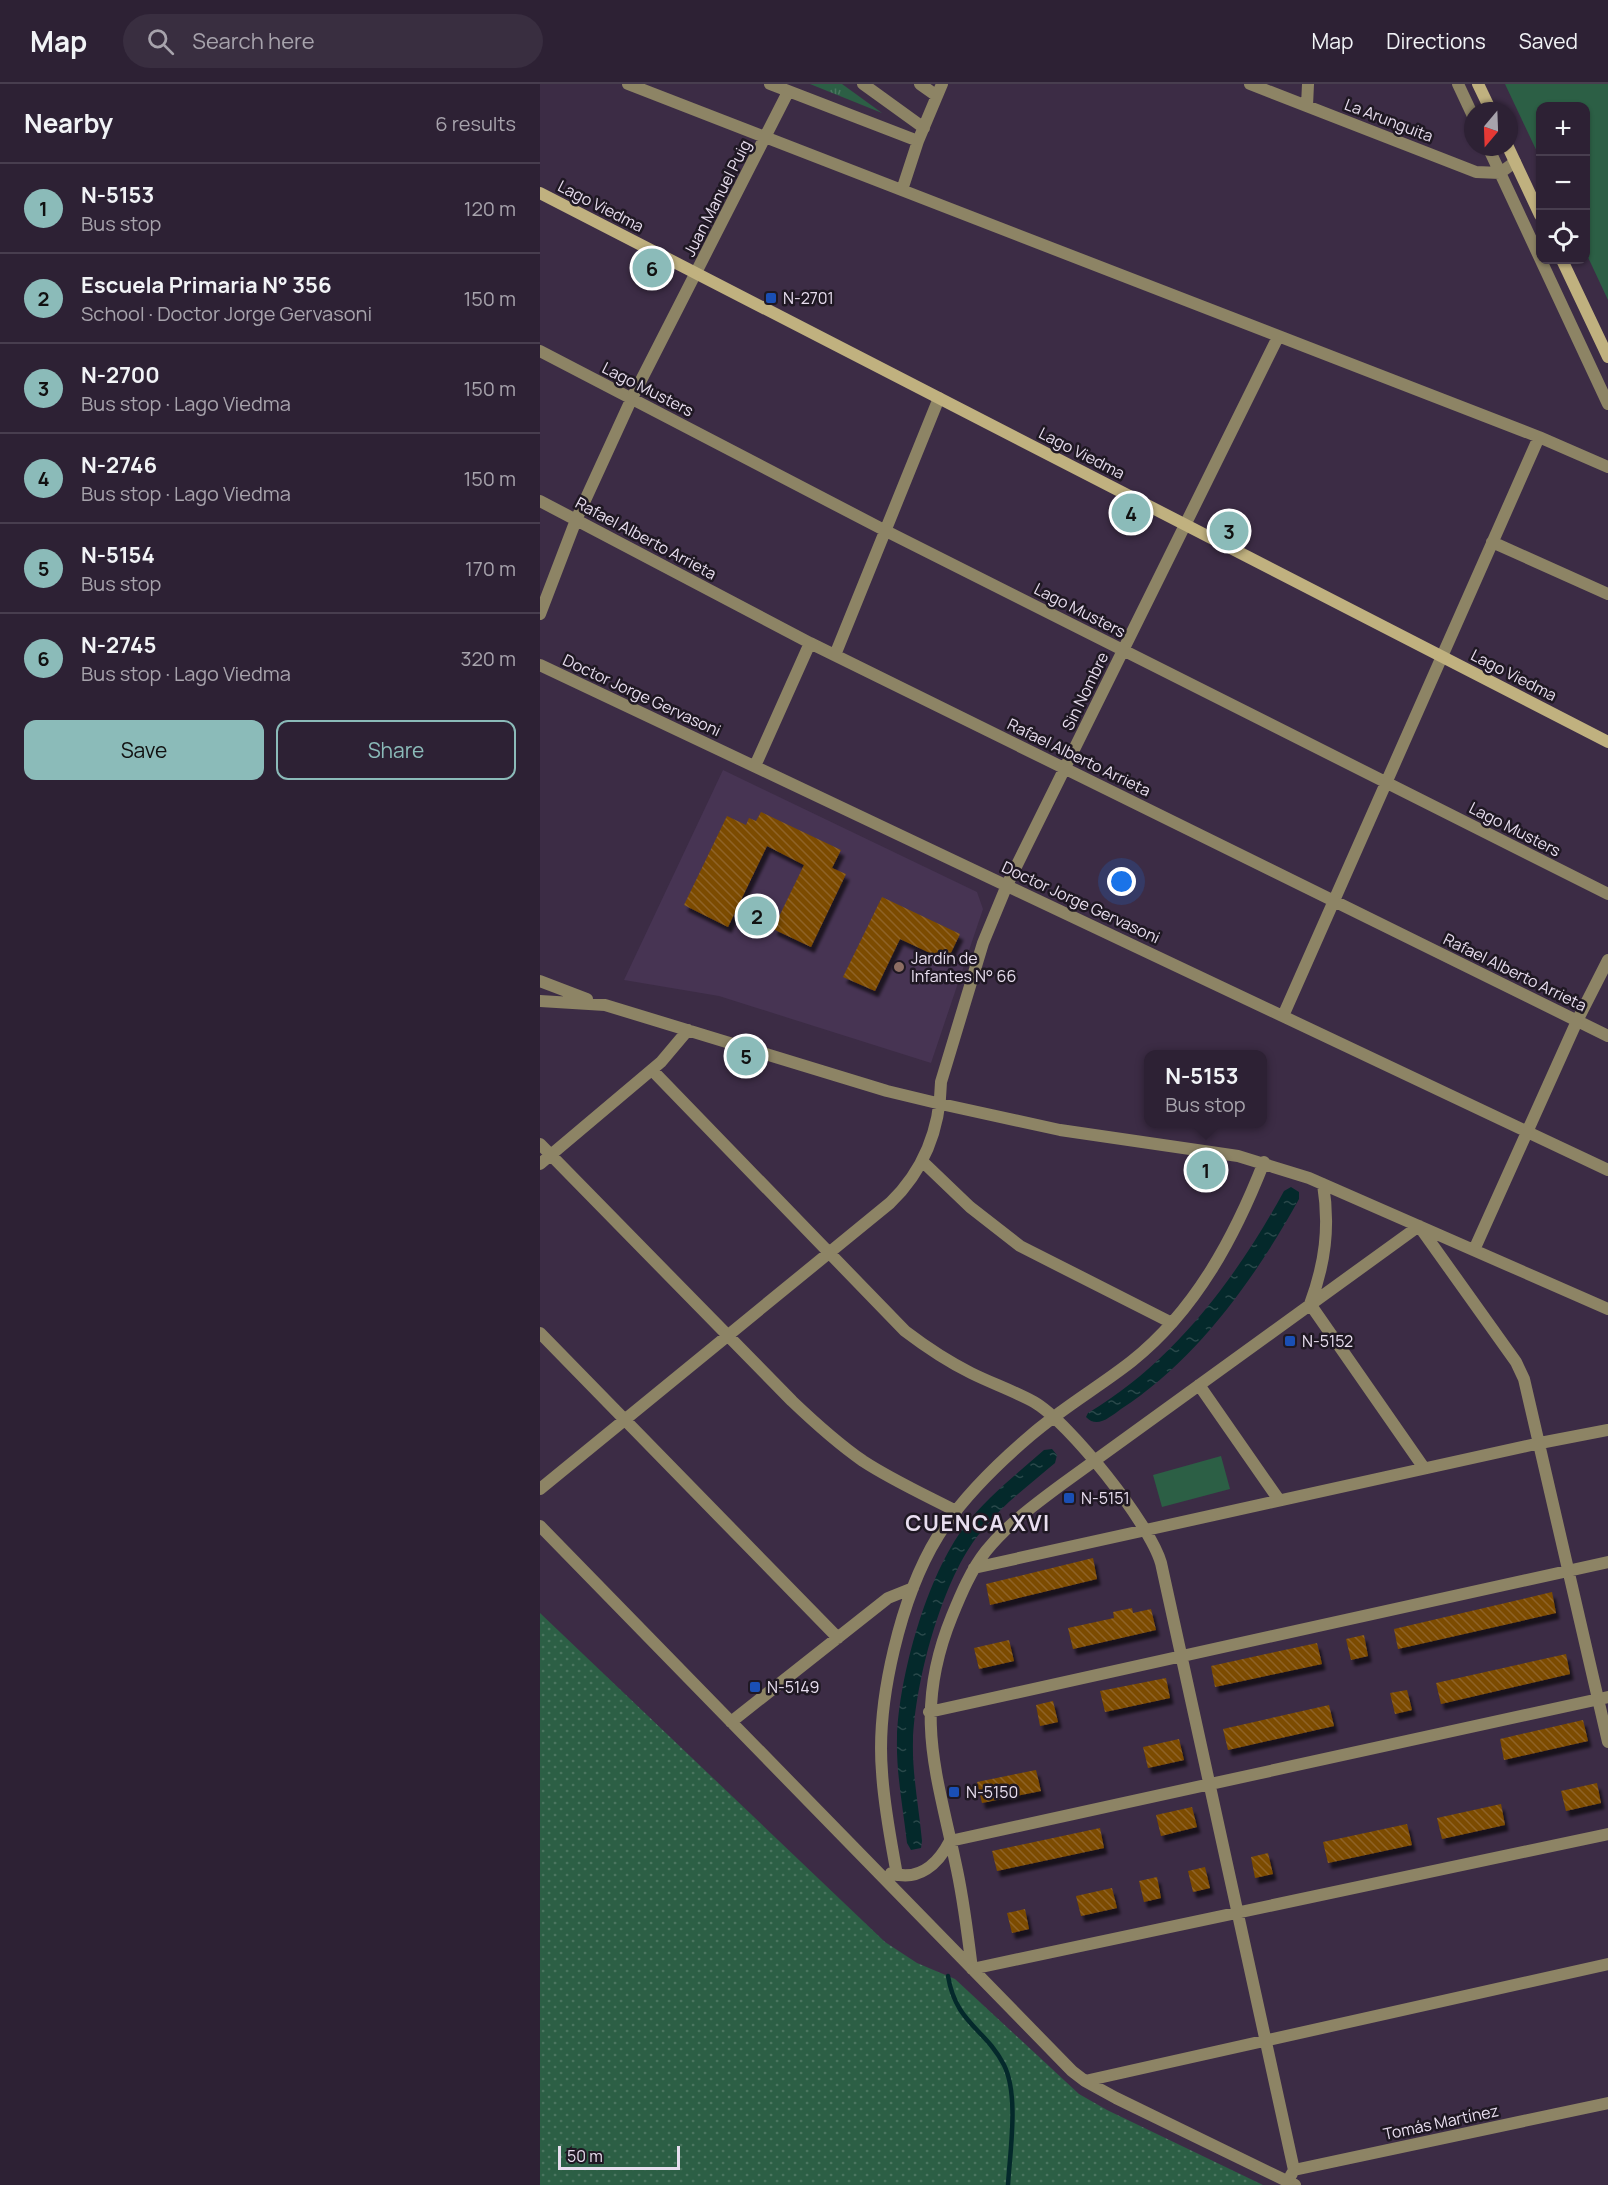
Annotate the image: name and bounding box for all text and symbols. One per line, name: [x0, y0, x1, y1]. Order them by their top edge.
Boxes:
search box: [123, 14, 543, 68]
text: Map: [30, 22, 87, 60]
icon: search: [144, 25, 177, 58]
text: Search here: [192, 26, 315, 56]
text: Map: [1312, 27, 1353, 55]
text: Directions: [1386, 27, 1486, 55]
text: Saved: [1519, 27, 1578, 55]
street label: La Arunguita: [1342, 93, 1436, 147]
north arrow: [1464, 102, 1518, 156]
map controls: [1536, 102, 1590, 264]
button: +: [1536, 102, 1590, 156]
text: Nearby: [24, 105, 113, 141]
text: 6 results: [435, 110, 516, 137]
street label: Juan Manuel Puig: [678, 136, 756, 260]
button: −: [1536, 156, 1590, 210]
street label: Lago Viedma: [554, 175, 648, 237]
text: N-5153: [81, 180, 154, 210]
text: 1: [39, 195, 48, 222]
text: 120 m: [464, 195, 516, 222]
text: Bus stop: [81, 210, 161, 237]
button: locate: [1536, 210, 1590, 264]
pin: 6: [632, 246, 672, 291]
text: Escuela Primaria N° 356: [81, 270, 332, 300]
text: 2: [38, 285, 49, 312]
text: 150 m: [463, 285, 516, 312]
place label: N-2701: [783, 287, 834, 309]
marker: N-2701: [764, 291, 778, 305]
text: School · Doctor Jorge Gervasoni: [81, 300, 372, 327]
street label: Lago Musters: [599, 357, 697, 421]
text: N-2700: [81, 360, 160, 390]
text: 3: [38, 375, 49, 402]
text: 150 m: [463, 375, 516, 402]
text: Bus stop · Lago Viedma: [81, 390, 291, 417]
street label: Lago Viedma: [1035, 422, 1129, 484]
text: N-2746: [81, 450, 157, 480]
text: 4: [37, 465, 50, 492]
text: 150 m: [463, 465, 516, 492]
text: Bus stop · Lago Viedma: [81, 480, 291, 507]
pin: 4: [1112, 490, 1150, 536]
street label: Rafael Alberto Arrieta: [572, 491, 720, 585]
pin: 3: [1210, 508, 1248, 554]
text: N-5154: [81, 540, 155, 570]
text: 5: [38, 555, 49, 582]
text: 170 m: [465, 555, 516, 582]
text: Bus stop: [81, 570, 161, 597]
street label: Lago Musters: [1031, 578, 1129, 642]
text: N-2745: [81, 630, 156, 660]
street label: Lago Viedma: [1467, 644, 1561, 706]
text: 6: [37, 645, 50, 672]
text: 320 m: [460, 645, 516, 672]
street label: Sin Nombre: [1057, 648, 1113, 734]
street label: Doctor Jorge Gervasoni: [559, 649, 725, 741]
text: Bus stop · Lago Viedma: [81, 660, 291, 687]
street label: Rafael Alberto Arrieta: [1004, 713, 1154, 801]
button: Save: [24, 720, 264, 780]
button: Share: [276, 720, 516, 780]
street label: Lago Musters: [1466, 797, 1564, 861]
street label: Doctor Jorge Gervasoni: [998, 856, 1164, 948]
your location: [1107, 867, 1136, 896]
pin: 2: [738, 894, 776, 938]
street label: Rafael Alberto Arrieta: [1440, 928, 1590, 1016]
place label: Jardín de Infantes N° 66: [911, 947, 1016, 987]
marker: Jardín de Infantes N° 66: [892, 960, 906, 974]
pin: 5: [726, 1034, 766, 1078]
popup: [1144, 1050, 1267, 1128]
text: N-5153: [1165, 1061, 1239, 1091]
text: Bus stop: [1165, 1091, 1246, 1118]
pin: 1: [1186, 1148, 1226, 1192]
place label: N-5152: [1302, 1330, 1353, 1352]
marker: N-5152: [1283, 1334, 1297, 1348]
place label: N-5151: [1081, 1487, 1130, 1509]
marker: N-5151: [1062, 1491, 1076, 1505]
district label: CUENCA XVI: [905, 1508, 1051, 1538]
place label: N-5149: [767, 1676, 819, 1698]
marker: N-5149: [748, 1680, 762, 1694]
place label: N-5150: [966, 1781, 1018, 1803]
marker: N-5150: [947, 1785, 961, 1799]
street label: Tomás Martínez: [1381, 2099, 1501, 2145]
scale bar: [558, 2143, 680, 2170]
text: 50 m: [567, 2145, 603, 2167]

